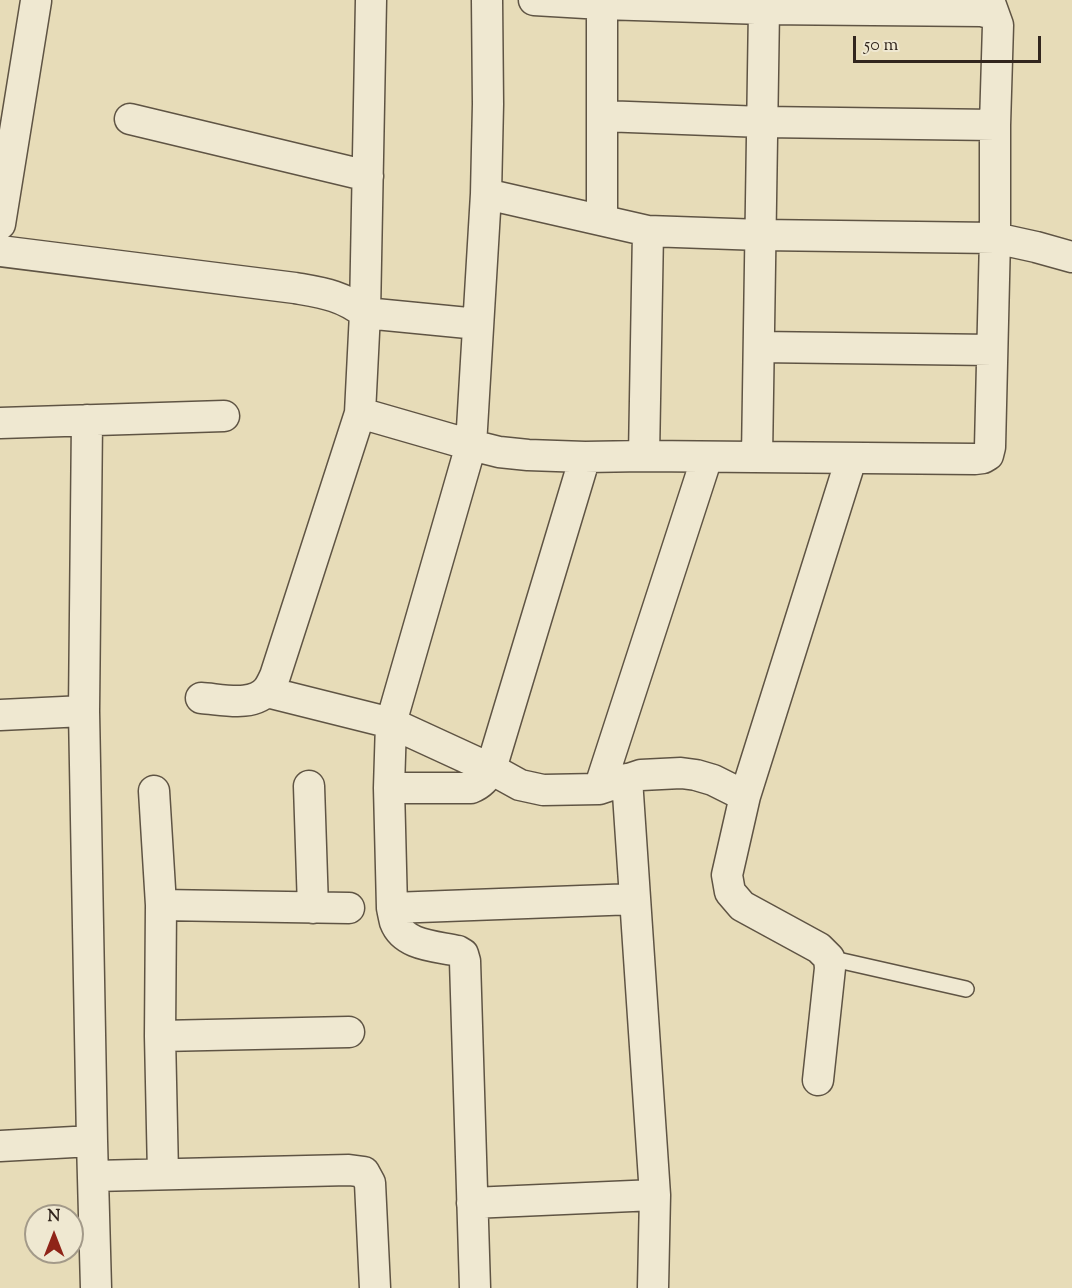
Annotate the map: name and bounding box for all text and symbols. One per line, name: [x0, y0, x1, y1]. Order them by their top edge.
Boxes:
scale bar: [856, 24, 1044, 62]
text: 50 m: [864, 33, 898, 59]
north arrow: [24, 1204, 84, 1264]
text: N: [48, 1206, 60, 1229]

